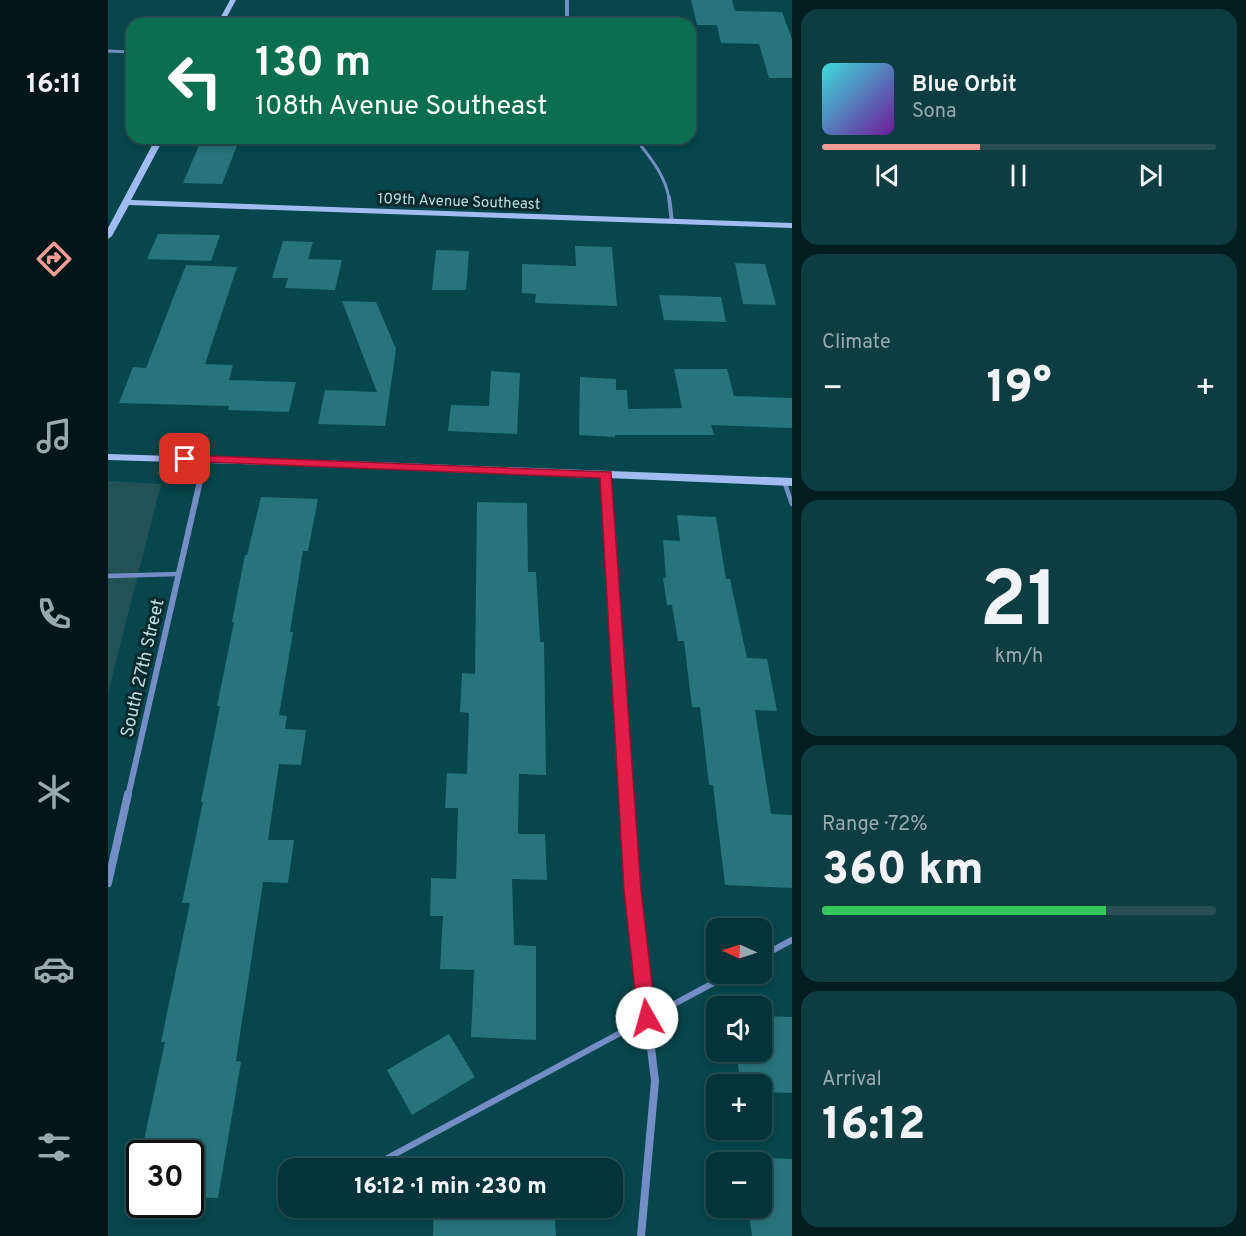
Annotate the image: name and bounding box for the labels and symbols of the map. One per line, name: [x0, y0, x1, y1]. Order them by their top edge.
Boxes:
street label: 109th Avenue Southeast: [377, 190, 541, 215]
pin: [159, 433, 210, 484]
street label: South 27th Street: [116, 597, 171, 740]
north arrow: [706, 918, 772, 984]
position arrow: [615, 986, 679, 1050]
speed limit sign: 30: [126, 1140, 204, 1218]

